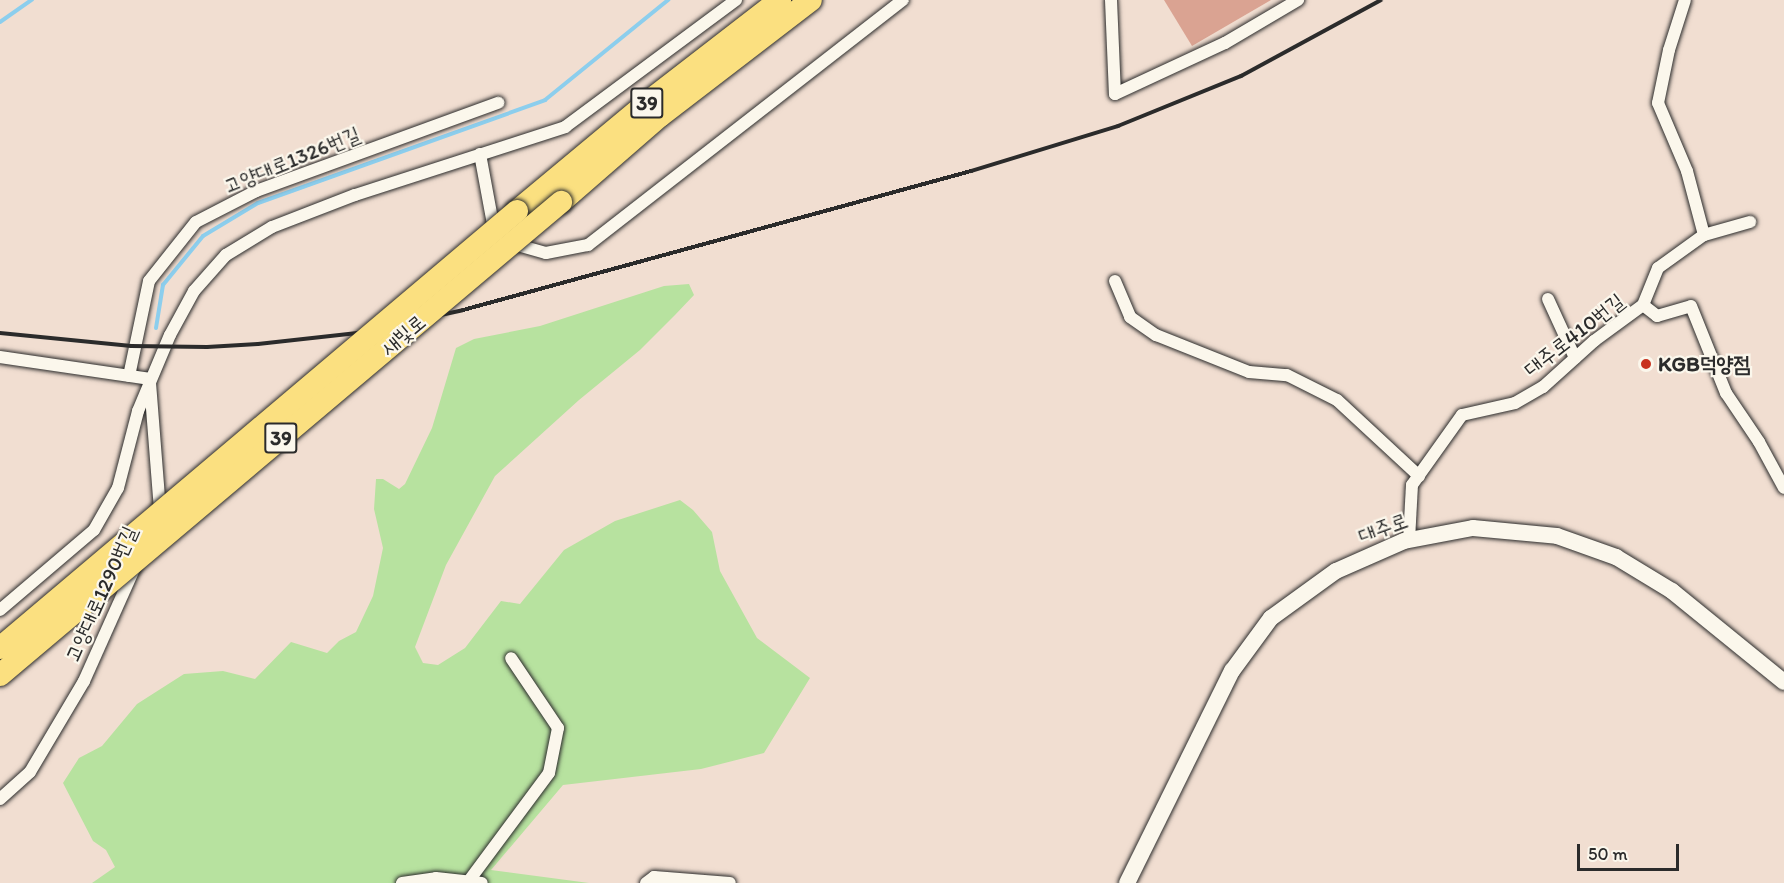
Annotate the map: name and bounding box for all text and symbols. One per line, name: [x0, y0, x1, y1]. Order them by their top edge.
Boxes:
road number: 39: [629, 86, 665, 120]
street label: 고양대로1326번길: [220, 121, 364, 199]
street label: 대주로410번길: [1519, 288, 1629, 382]
street label: 새빛로: [375, 309, 431, 361]
place label: KGB덕양점: [1658, 351, 1750, 377]
marker: KGB덕양점: [1639, 357, 1653, 371]
road number: 39: [263, 421, 299, 455]
street label: 대주로: [1355, 507, 1411, 549]
street label: 고양대로1290번길: [60, 522, 142, 666]
scale bar: [1580, 832, 1682, 870]
text: 50 m: [1588, 843, 1628, 865]

